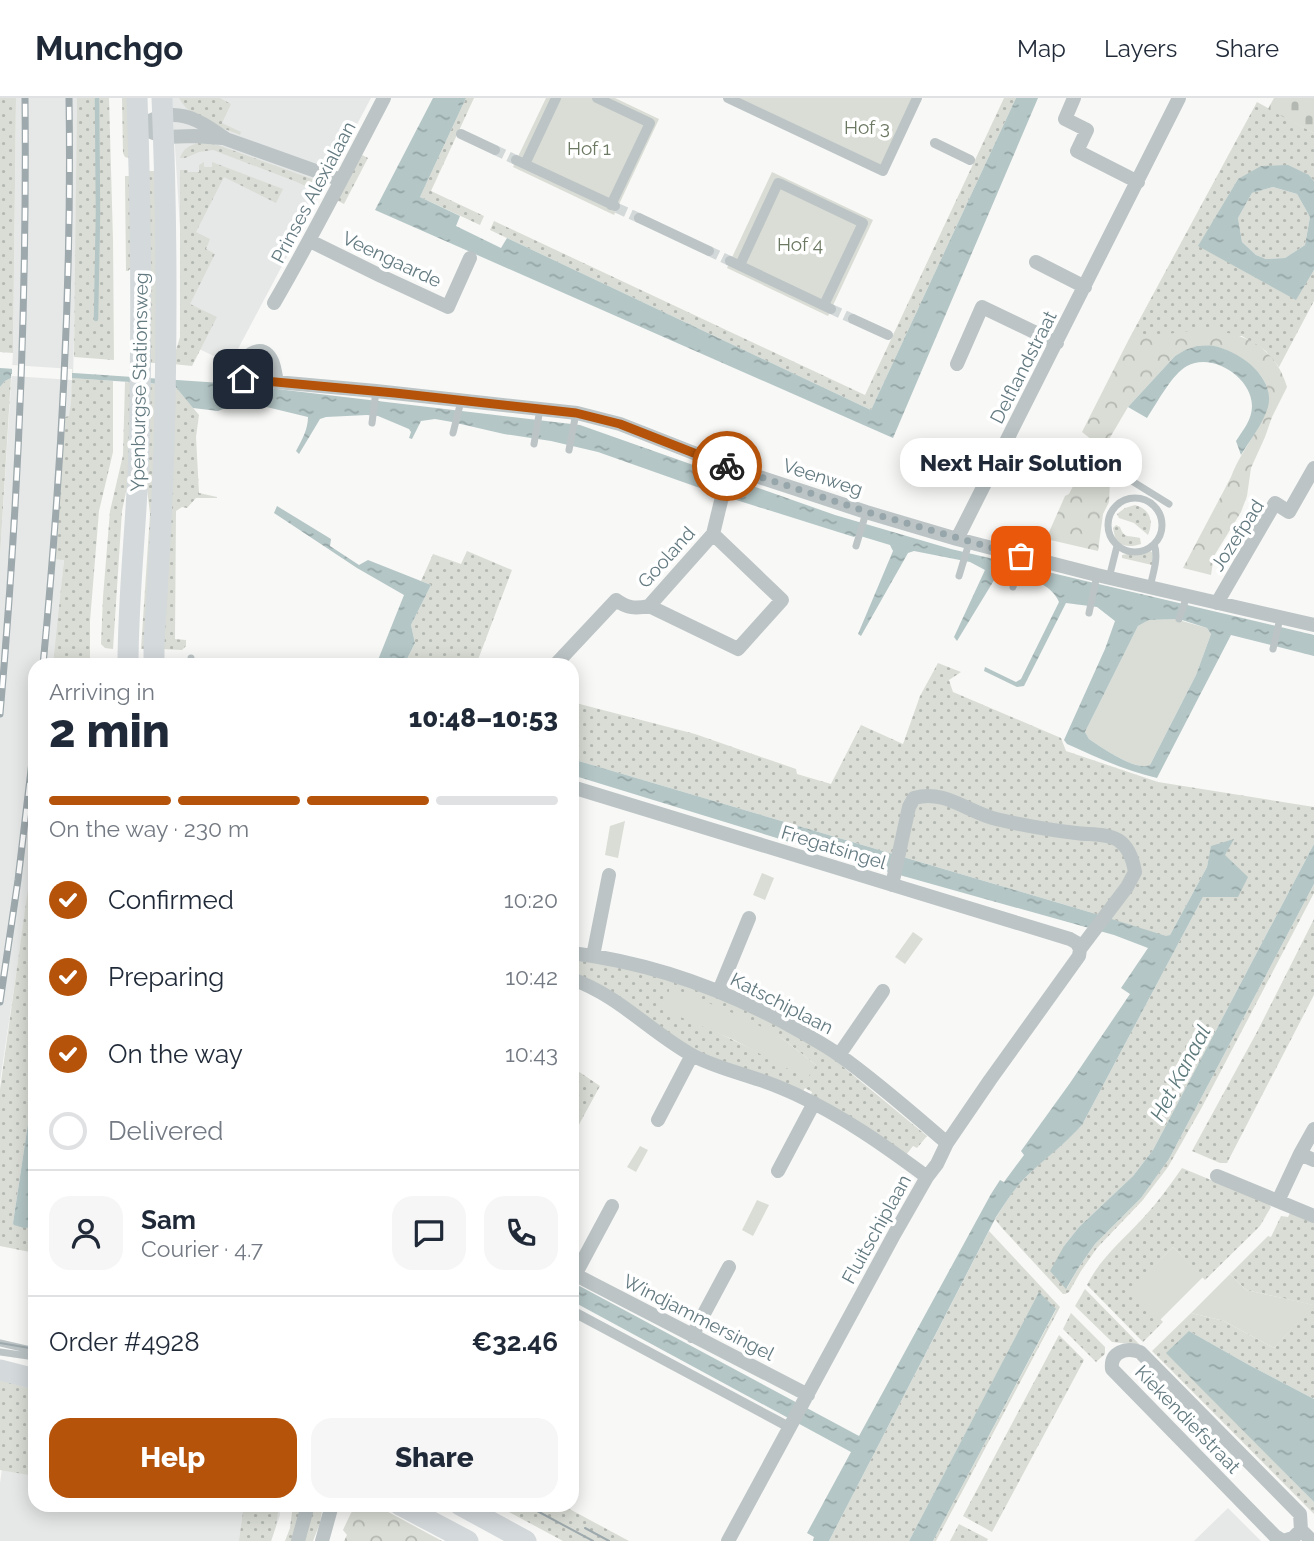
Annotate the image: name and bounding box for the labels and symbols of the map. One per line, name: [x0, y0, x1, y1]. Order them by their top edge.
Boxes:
park label: Hof 3: [844, 116, 890, 138]
street label: Prinses Alexialaan: [266, 117, 360, 267]
park label: Hof 1: [567, 137, 611, 159]
street label: Veengaarde: [339, 226, 445, 292]
park label: Hof 4: [777, 233, 823, 255]
street label: Ypenburgse Stationsweg: [126, 272, 152, 492]
street label: Delflandstraat: [985, 306, 1061, 427]
pin: [213, 349, 273, 409]
courier: [692, 431, 762, 501]
callout: Next Hair Solution: [900, 437, 1142, 486]
street label: Veenweg: [780, 454, 866, 500]
street label: Jozefpad: [1206, 495, 1268, 575]
street label: Gooland: [633, 522, 699, 592]
pin: [991, 526, 1051, 586]
street label: Fregatsingel: [779, 821, 890, 874]
street label: Katschiplaan: [727, 968, 837, 1038]
water label: Het Kanaal: [1144, 1021, 1216, 1125]
street label: Fluitschiplaan: [837, 1170, 915, 1288]
street label: Windjammersingel: [620, 1269, 779, 1365]
street label: Kiekendiefstraat: [1131, 1360, 1246, 1478]

